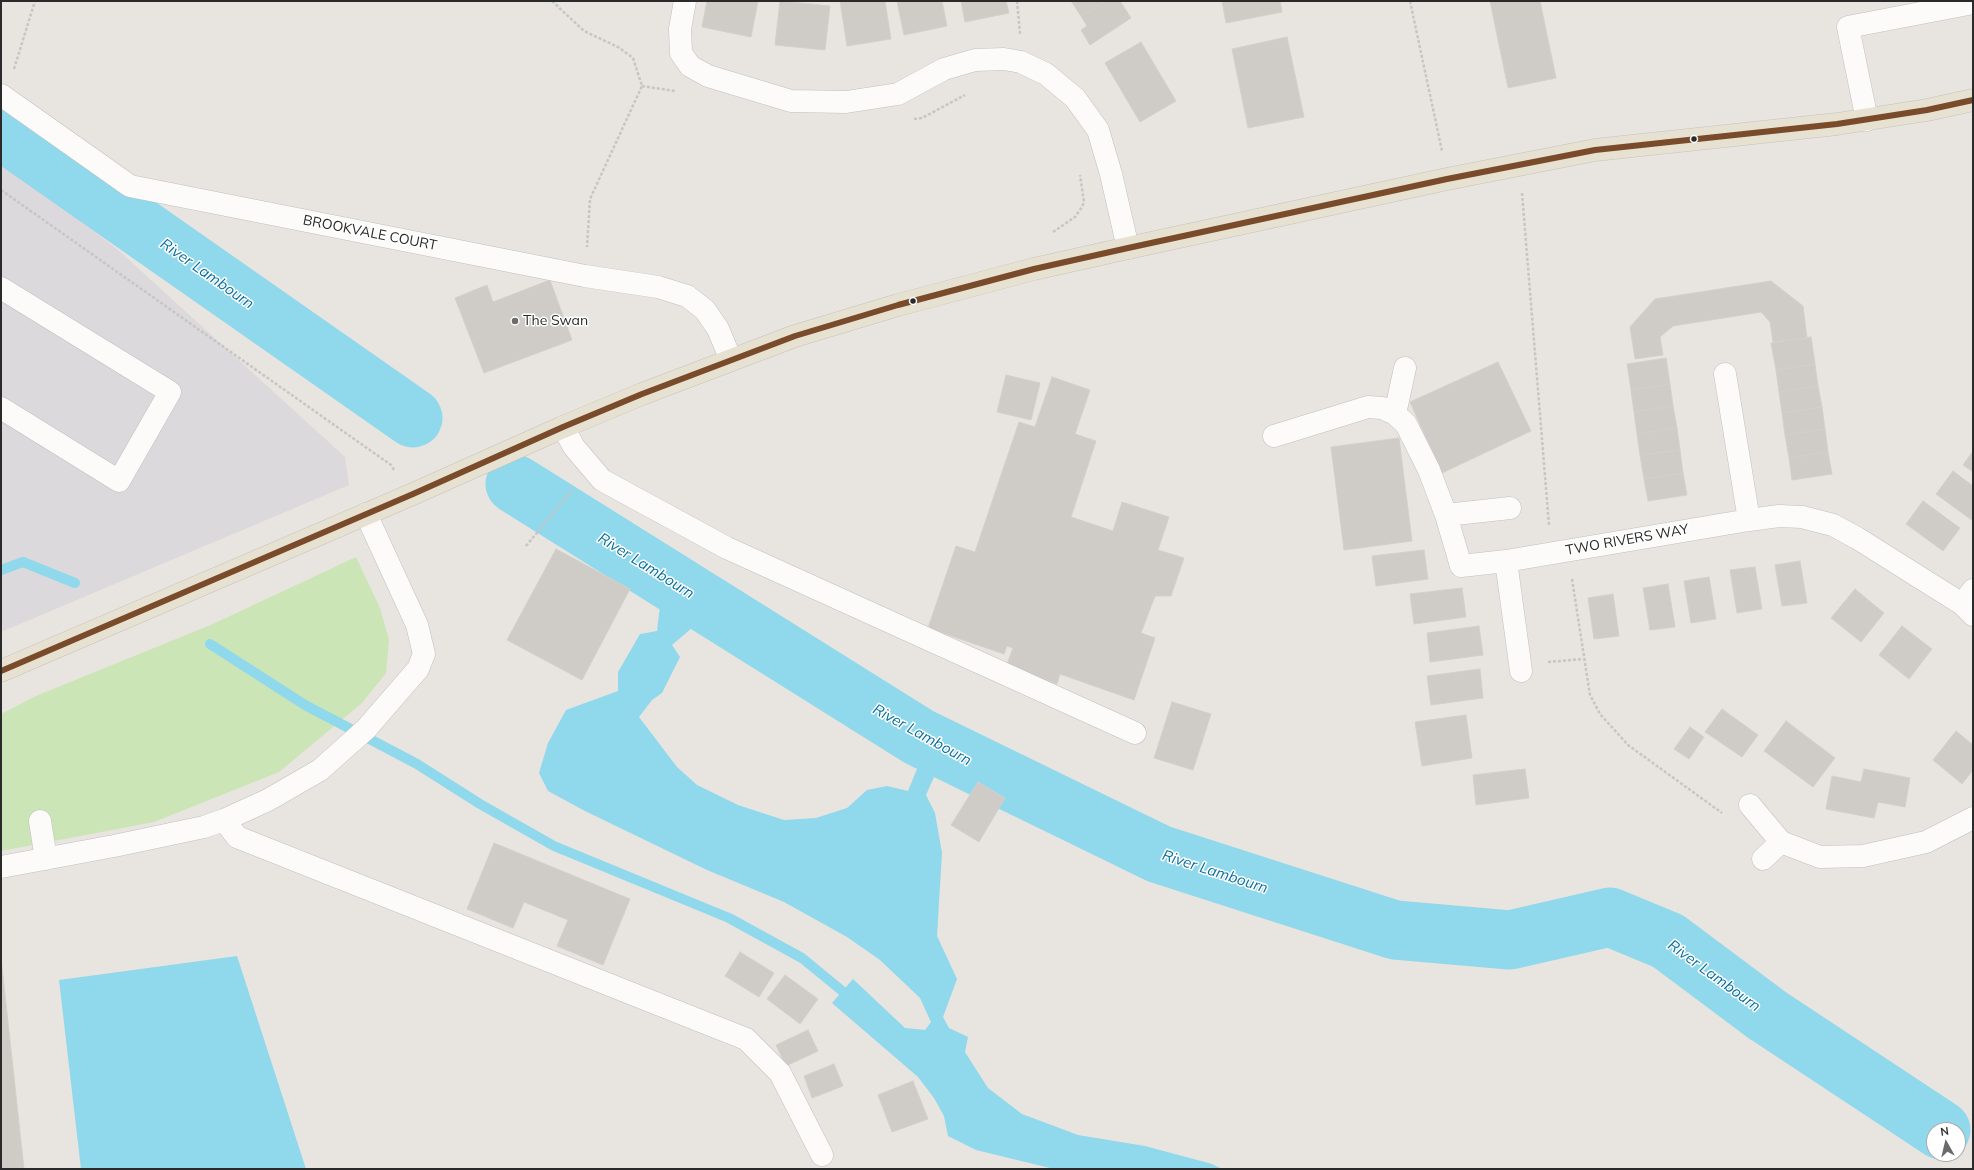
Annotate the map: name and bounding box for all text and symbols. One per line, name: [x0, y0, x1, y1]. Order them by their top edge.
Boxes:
unlabelled marker: [1689, 134, 1699, 144]
street label: BROOKVALE COURT: [301, 212, 439, 254]
water label: River Lambourn: [157, 235, 257, 313]
unlabelled marker: [908, 296, 918, 306]
place label: The Swan: [523, 313, 588, 329]
marker: The Swan: [510, 316, 520, 326]
street label: TWO RIVERS WAY: [1564, 521, 1690, 559]
water label: River Lambourn: [595, 529, 697, 603]
water label: River Lambourn: [869, 700, 975, 770]
water label: River Lambourn: [1160, 846, 1270, 898]
water label: River Lambourn: [1664, 936, 1764, 1016]
north arrow: [1926, 1122, 1966, 1162]
text: N: [1939, 1124, 1950, 1139]

